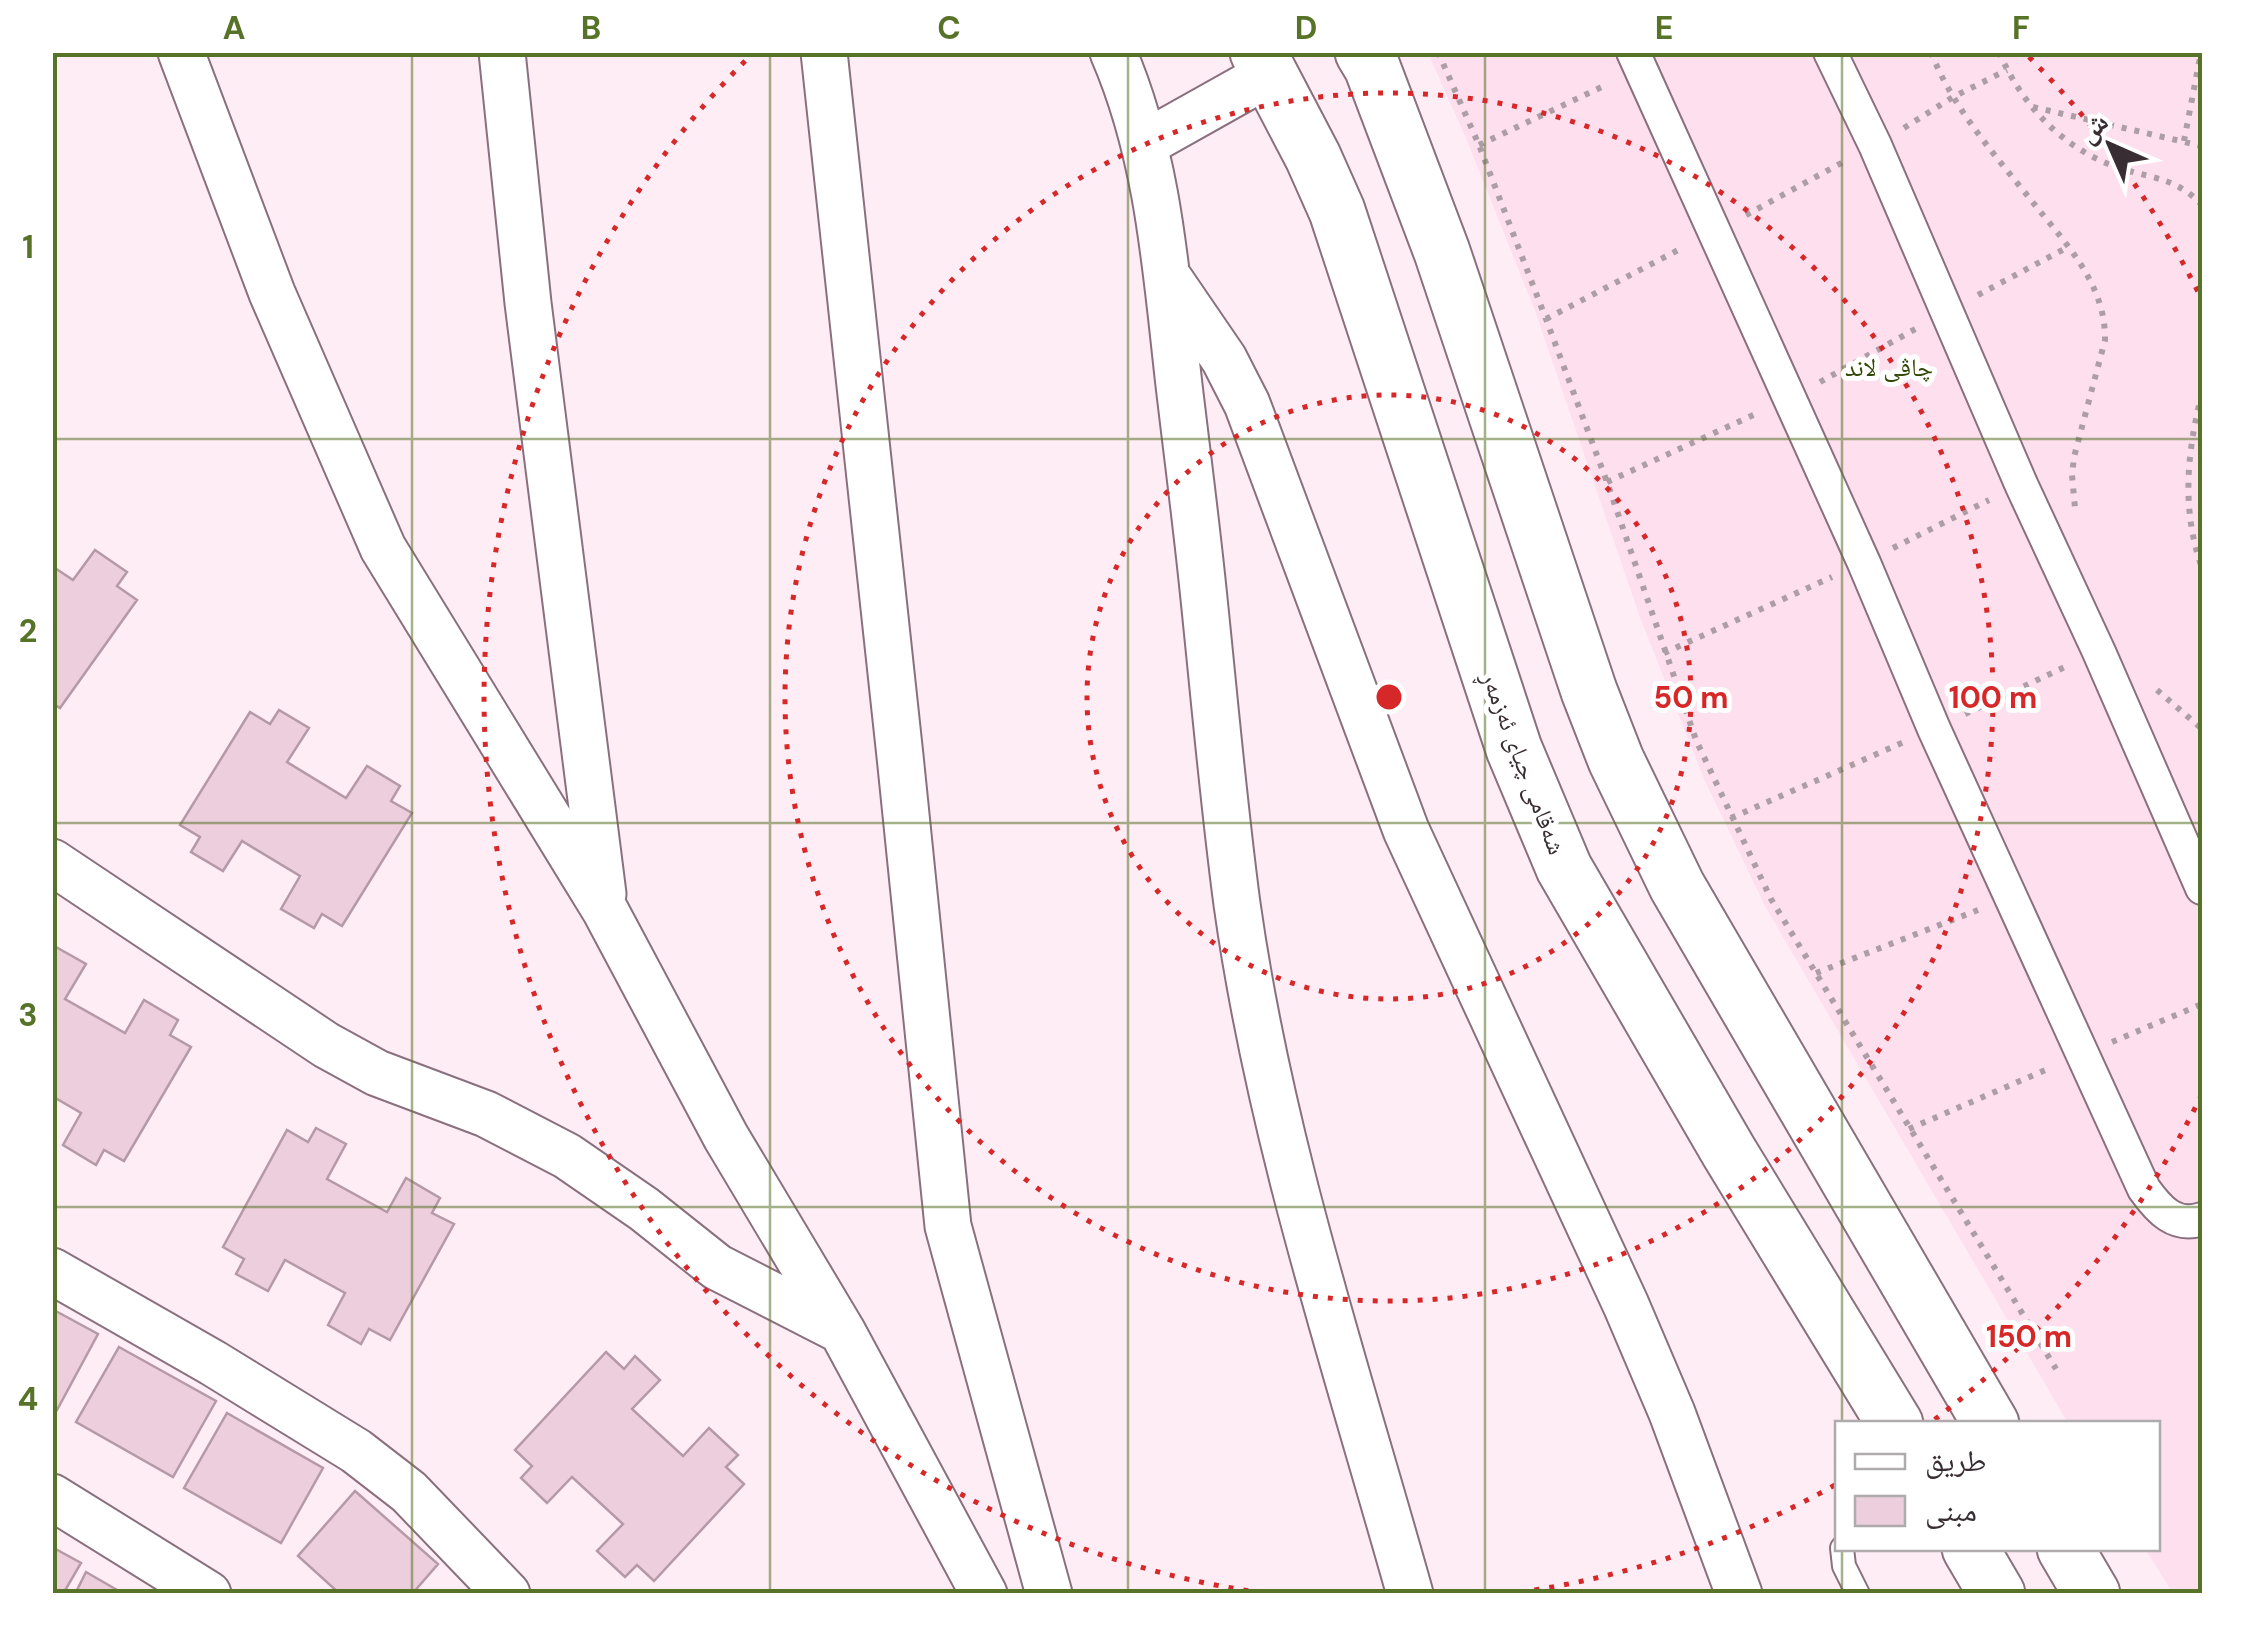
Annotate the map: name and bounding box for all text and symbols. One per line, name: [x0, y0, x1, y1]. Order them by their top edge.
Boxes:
text: A: [223, 7, 245, 49]
text: B: [581, 7, 601, 49]
text: C: [937, 7, 961, 49]
text: D: [1295, 7, 1317, 49]
text: E: [1655, 7, 1673, 49]
text: F: [2012, 7, 2030, 49]
north arrow: [2060, 95, 2160, 195]
text: ش: [2069, 104, 2116, 151]
text: 1: [22, 226, 34, 268]
park label: چاڤی لاند: [1845, 351, 1933, 384]
text: 2: [19, 610, 37, 652]
street label: شەقامی چیای ئەزمەڕ: [1471, 666, 1574, 860]
text: 50 m: [1653, 678, 1729, 717]
text: 100 m: [1949, 678, 2037, 717]
centre of rings: [1371, 679, 1407, 715]
text: 3: [18, 994, 38, 1036]
text: 150 m: [1986, 1317, 2072, 1356]
text: 4: [18, 1378, 38, 1420]
legend: [1835, 1421, 2160, 1551]
text: طريق: [1925, 1441, 1986, 1480]
text: مبنى: [1925, 1491, 1977, 1530]

